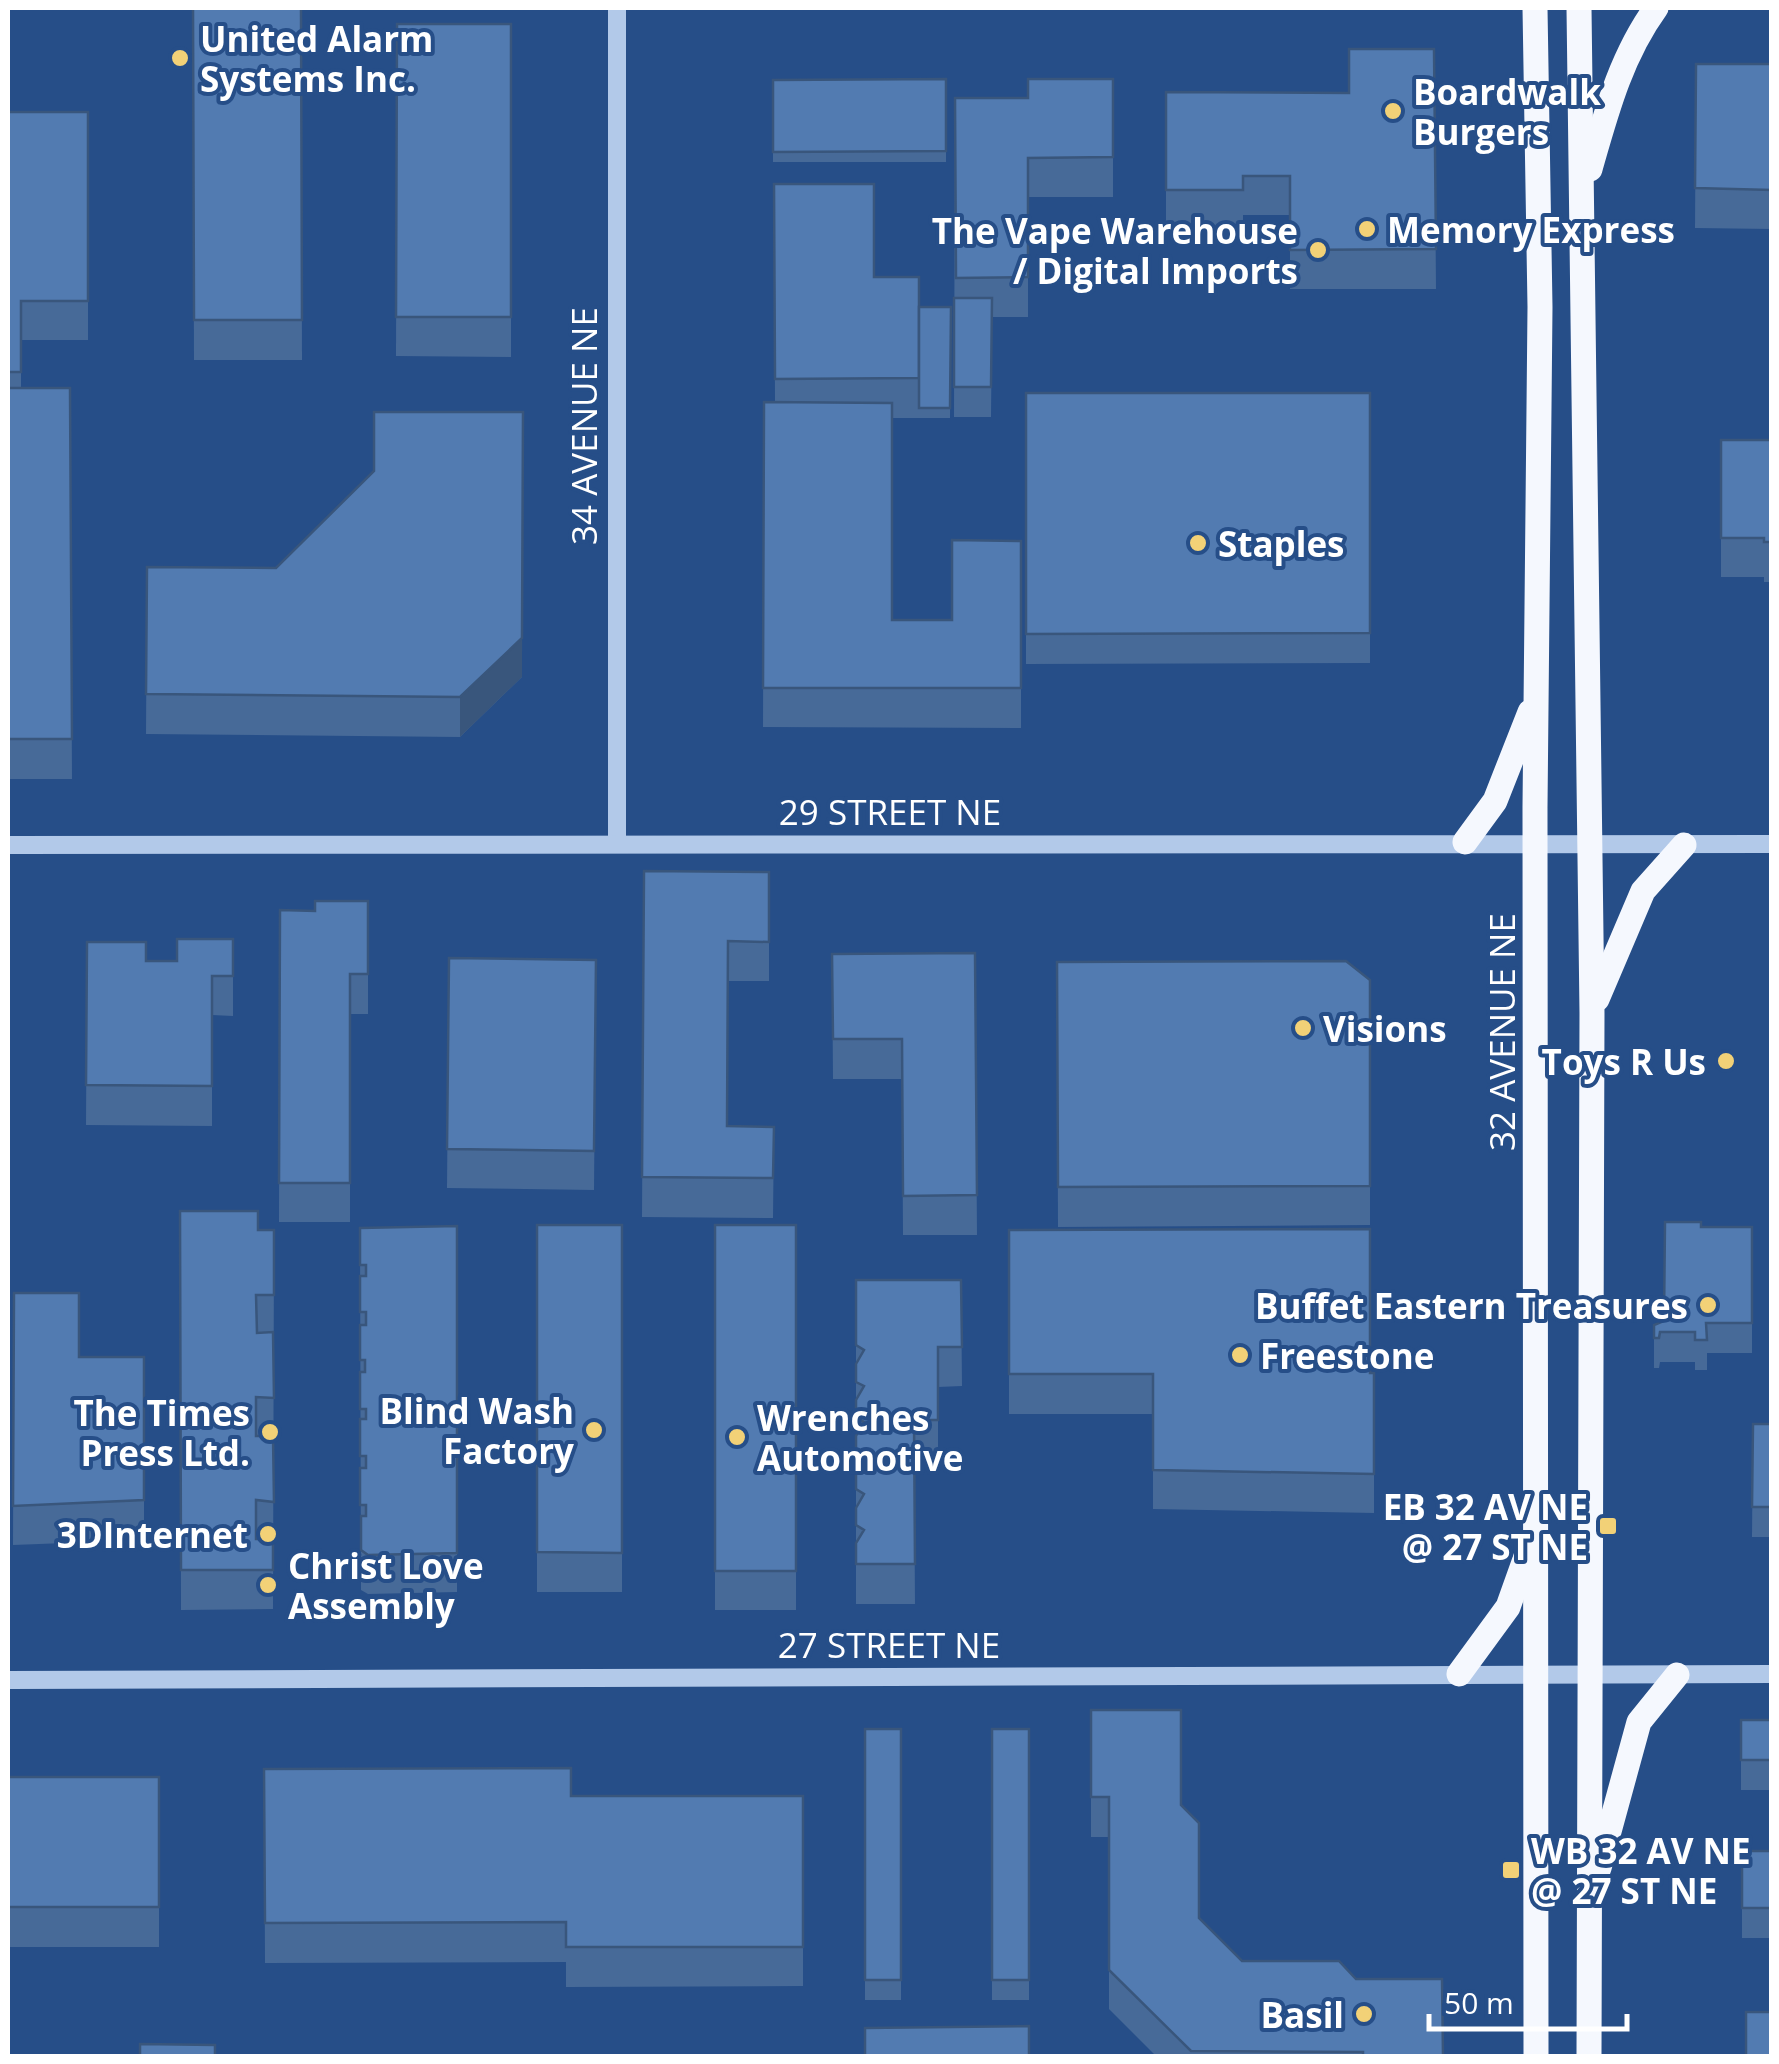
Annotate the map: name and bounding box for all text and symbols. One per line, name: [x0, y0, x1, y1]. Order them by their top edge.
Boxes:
place label: United Alarm Systems Inc.: [200, 15, 433, 102]
marker: United Alarm Systems Inc.: [169, 47, 191, 69]
place label: Boardwalk Burgers: [1413, 68, 1601, 155]
marker: Boardwalk Burgers: [1382, 100, 1404, 122]
place label: Memory Express: [1387, 206, 1675, 253]
place label: The Vape Warehouse / Digital Imports: [932, 207, 1298, 294]
marker: Memory Express: [1356, 218, 1378, 240]
marker: The Vape Warehouse / Digital Imports: [1307, 239, 1329, 261]
street label: 34 AVENUE NE: [560, 307, 607, 545]
place label: Staples: [1218, 520, 1345, 567]
marker: Staples: [1187, 532, 1209, 554]
street label: 29 STREET NE: [779, 788, 1001, 835]
street label: 32 AVENUE NE: [1478, 913, 1525, 1151]
place label: Visions: [1323, 1005, 1447, 1052]
marker: Visions: [1292, 1017, 1314, 1039]
place label: Toys R Us: [1542, 1038, 1706, 1085]
marker: Toys R Us: [1715, 1050, 1737, 1072]
place label: Buffet Eastern Treasures: [1255, 1282, 1688, 1329]
marker: Buffet Eastern Treasures: [1697, 1294, 1719, 1316]
place label: Freestone: [1260, 1332, 1434, 1379]
marker: Freestone: [1229, 1344, 1251, 1366]
place label: Blind Wash Factory: [380, 1387, 574, 1474]
place label: The Times Press Ltd.: [74, 1389, 250, 1476]
place label: Wrenches Automotive: [757, 1394, 964, 1481]
marker: Blind Wash Factory: [583, 1419, 605, 1441]
marker: The Times Press Ltd.: [259, 1421, 281, 1443]
marker: Wrenches Automotive: [726, 1426, 748, 1448]
place label: EB 32 AV NE @ 27 ST NE: [1383, 1483, 1588, 1570]
place label: 3DInternet: [57, 1511, 248, 1558]
marker: EB 32 AV NE @ 27 ST NE: [1597, 1515, 1619, 1537]
marker: 3DInternet: [257, 1523, 279, 1545]
place label: Christ Love Assembly: [288, 1542, 484, 1629]
marker: Christ Love Assembly: [257, 1574, 279, 1596]
street label: 27 STREET NE: [778, 1621, 1000, 1668]
place label: WB 32 AV NE @ 27 ST NE: [1531, 1827, 1751, 1914]
marker: WB 32 AV NE @ 27 ST NE: [1500, 1859, 1522, 1881]
scale bar: [1429, 1969, 1626, 2031]
text: 50 m: [1444, 1982, 1514, 2023]
place label: Basil: [1261, 1991, 1344, 2038]
marker: Basil: [1353, 2003, 1375, 2025]

